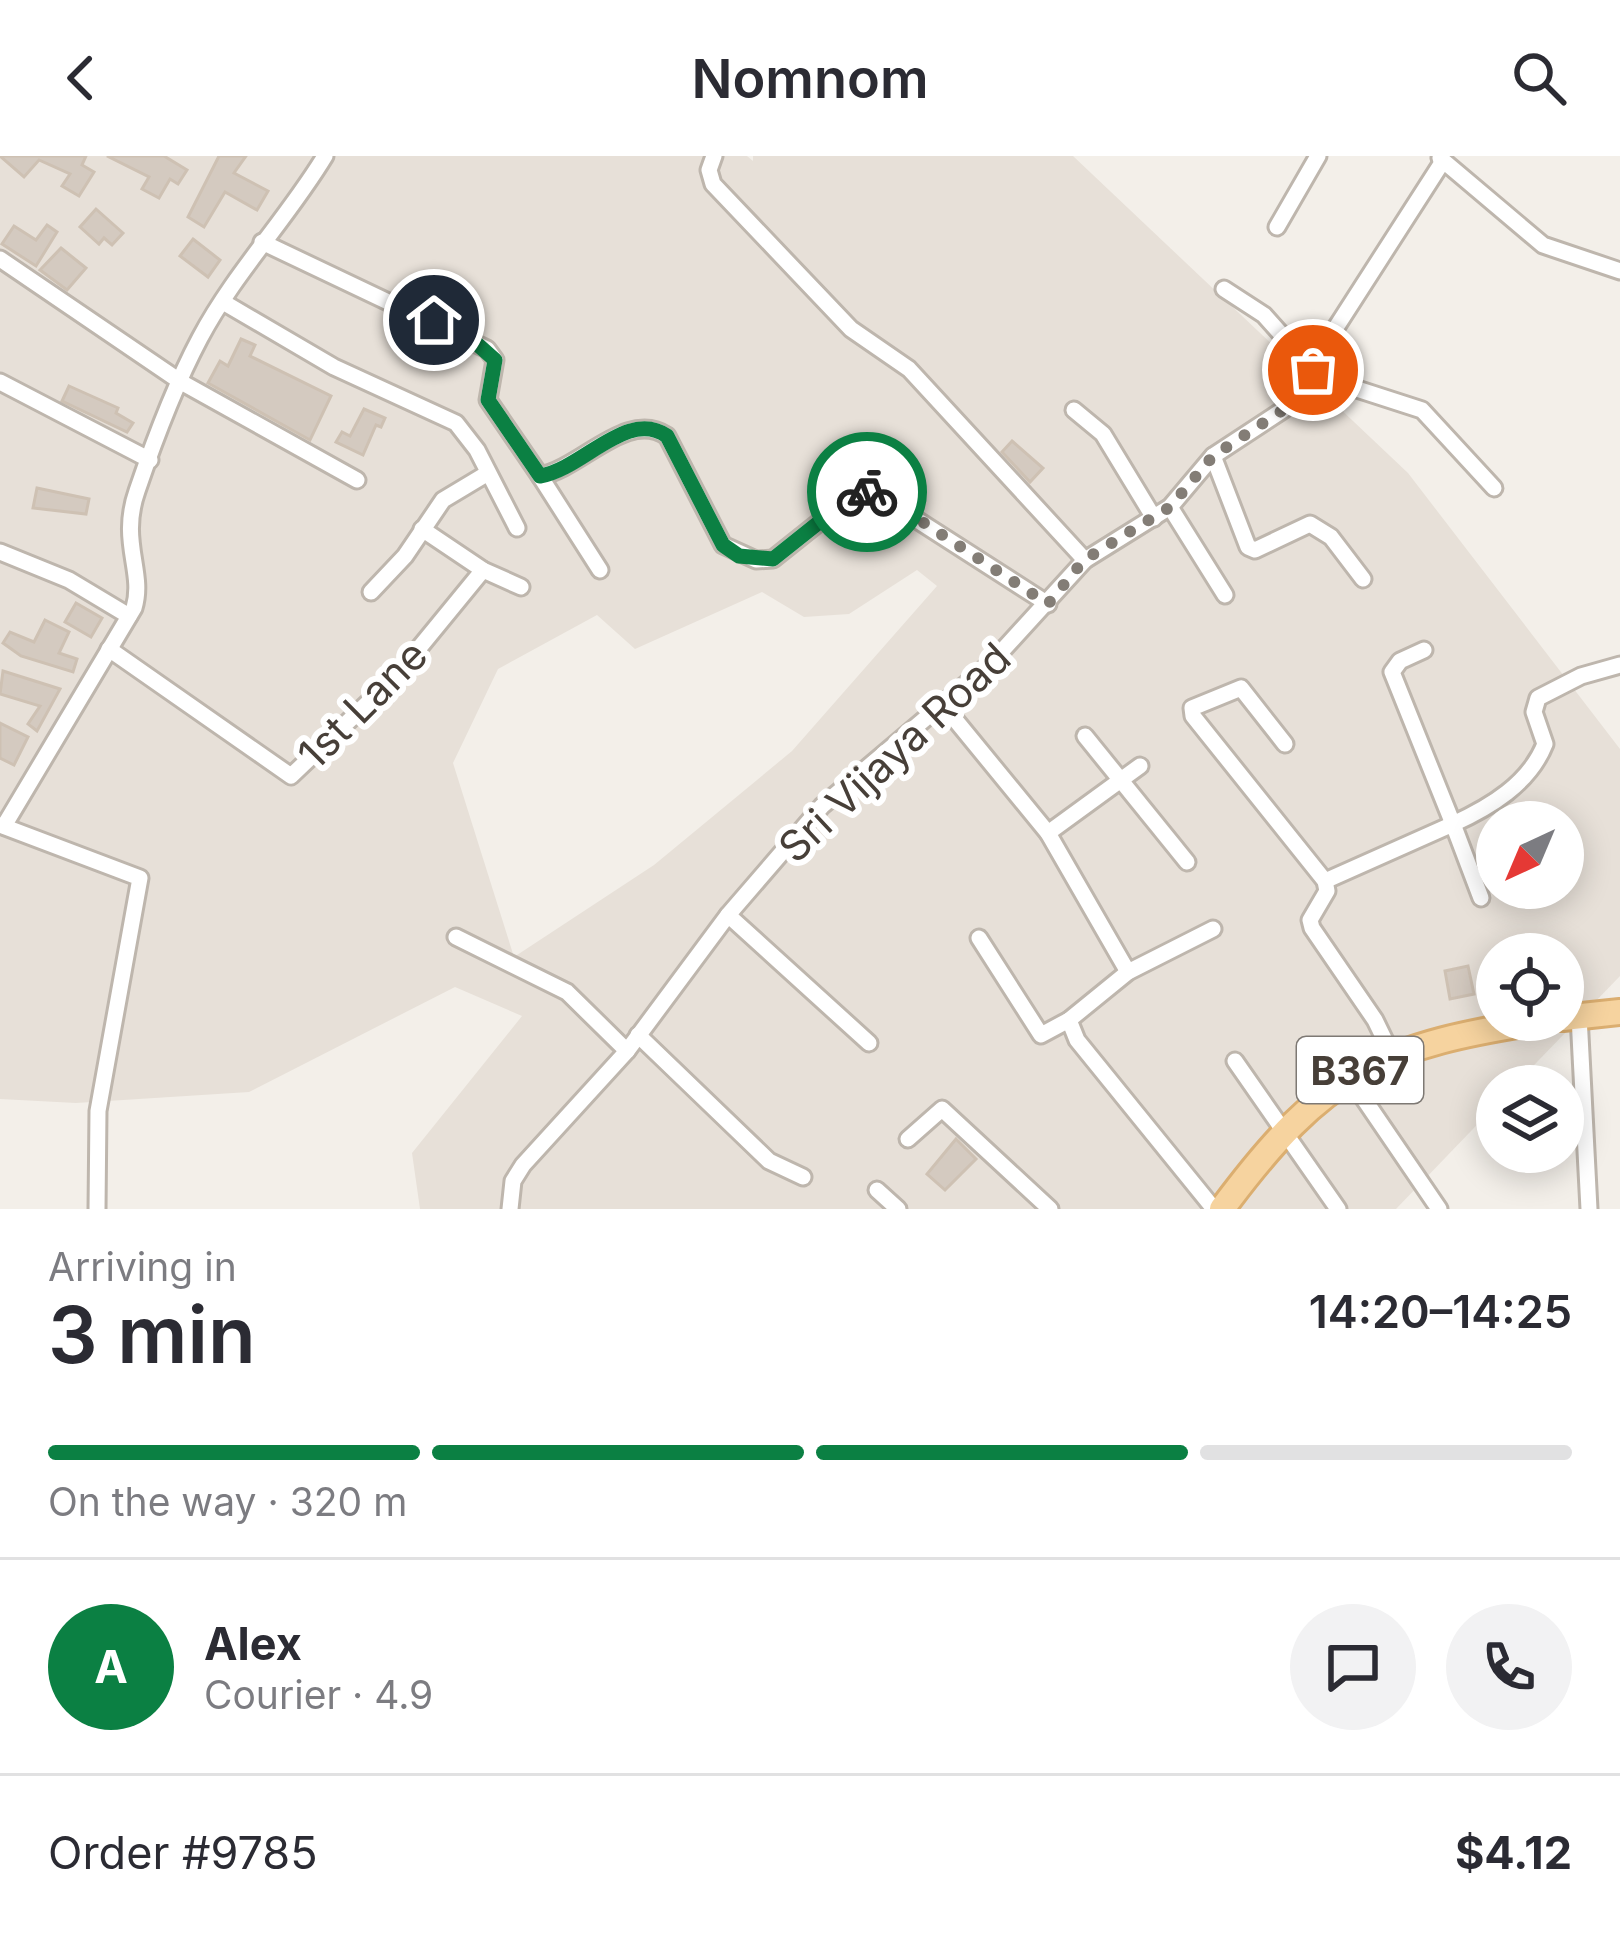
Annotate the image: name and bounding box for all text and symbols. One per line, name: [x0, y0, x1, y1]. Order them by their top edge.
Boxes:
icon: back: [48, 45, 114, 111]
icon: search: [1506, 45, 1572, 111]
text: Nomnom: [691, 46, 929, 111]
pin: [383, 269, 485, 371]
icon: home: [401, 287, 467, 353]
pin: [1262, 319, 1364, 421]
icon: bag: [1280, 337, 1346, 403]
courier: [807, 432, 927, 552]
icon: bike: [834, 459, 900, 525]
street label: 1st Lane: [287, 629, 437, 779]
street label: Sri Vijaya Road: [768, 632, 1020, 872]
north arrow: [1476, 801, 1584, 909]
map controls: [1476, 801, 1584, 1173]
button: locate: [1476, 933, 1584, 1041]
road number: B367: [1297, 1037, 1423, 1103]
button: layers: [1476, 1065, 1584, 1173]
text: Arriving in: [48, 1243, 237, 1290]
text: 14:20–14:25: [1309, 1284, 1572, 1339]
text: 3 min: [48, 1287, 256, 1382]
text: On the way · 320 m: [48, 1478, 407, 1525]
button: chat: [1290, 1604, 1416, 1730]
button: phone: [1446, 1604, 1572, 1730]
text: Alex: [204, 1616, 302, 1671]
text: A: [94, 1639, 128, 1694]
text: Courier · 4.9: [204, 1671, 433, 1718]
text: Order #9785: [48, 1825, 318, 1880]
text: $4.12: [1455, 1825, 1572, 1880]

